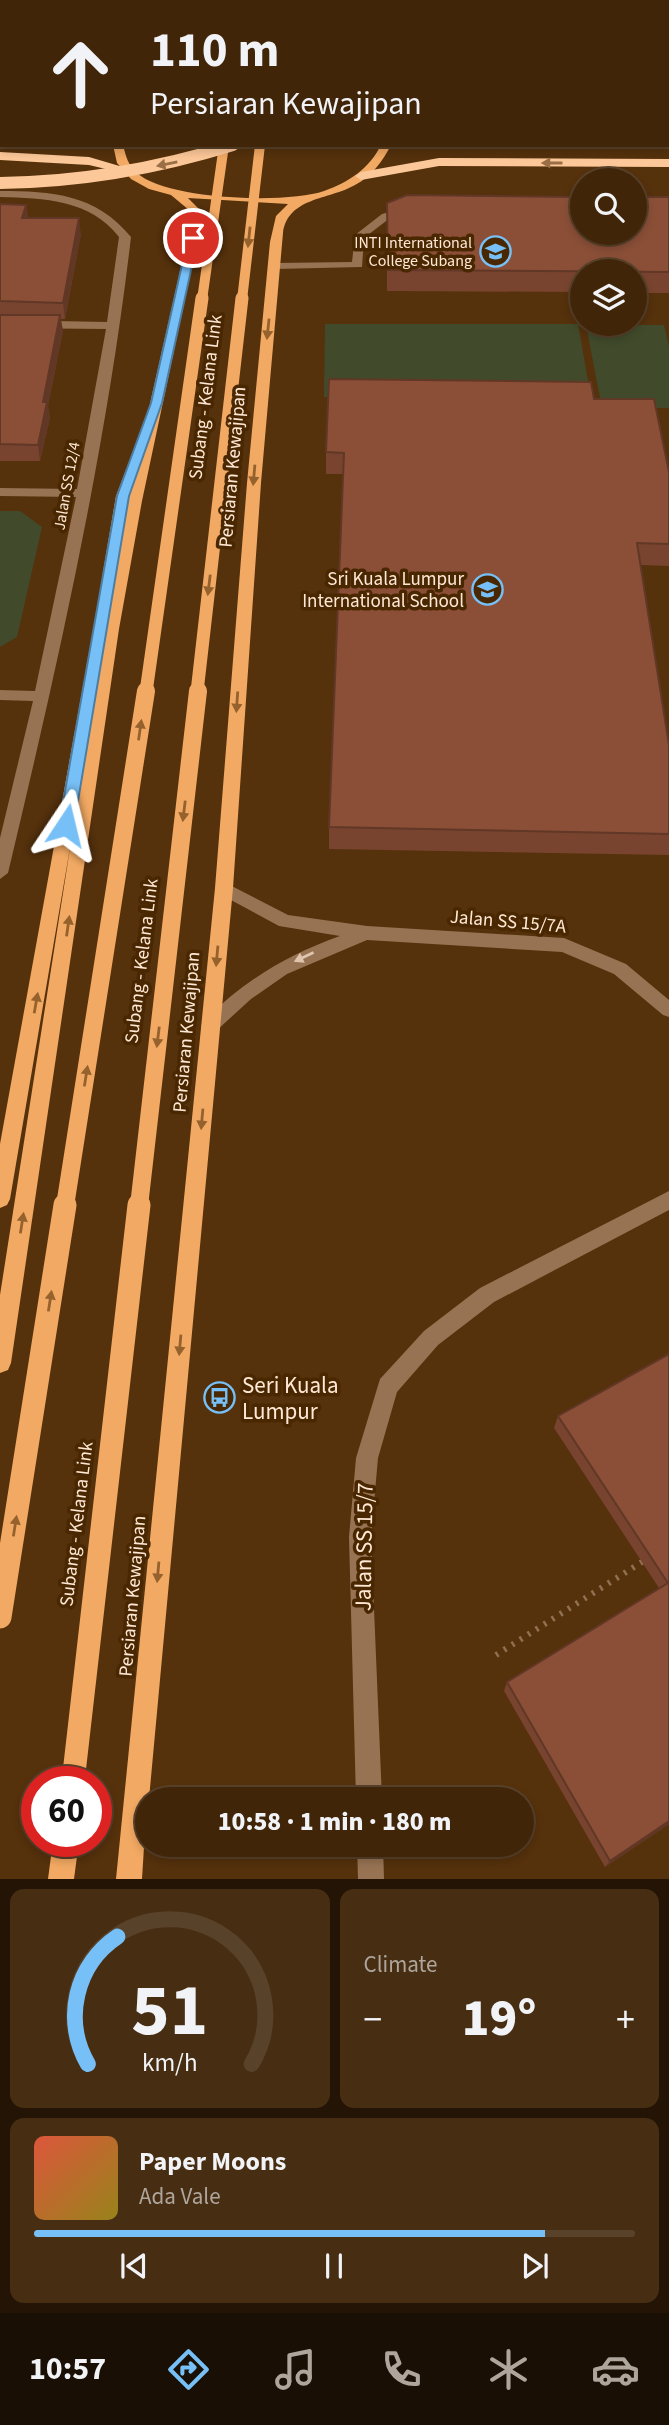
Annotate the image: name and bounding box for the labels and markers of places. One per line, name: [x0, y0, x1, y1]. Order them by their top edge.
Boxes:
pin: [163, 208, 223, 268]
place label: INTI International College Subang: [354, 232, 472, 272]
school or university icon: INTI International College Subang: [478, 235, 512, 269]
place label: Sri Kuala Lumpur International School: [302, 566, 464, 615]
school or university icon: Sri Kuala Lumpur International School: [470, 573, 504, 607]
place label: Seri Kuala Lumpur: [242, 1369, 339, 1428]
bus stop icon: Seri Kuala Lumpur: [202, 1381, 236, 1415]

